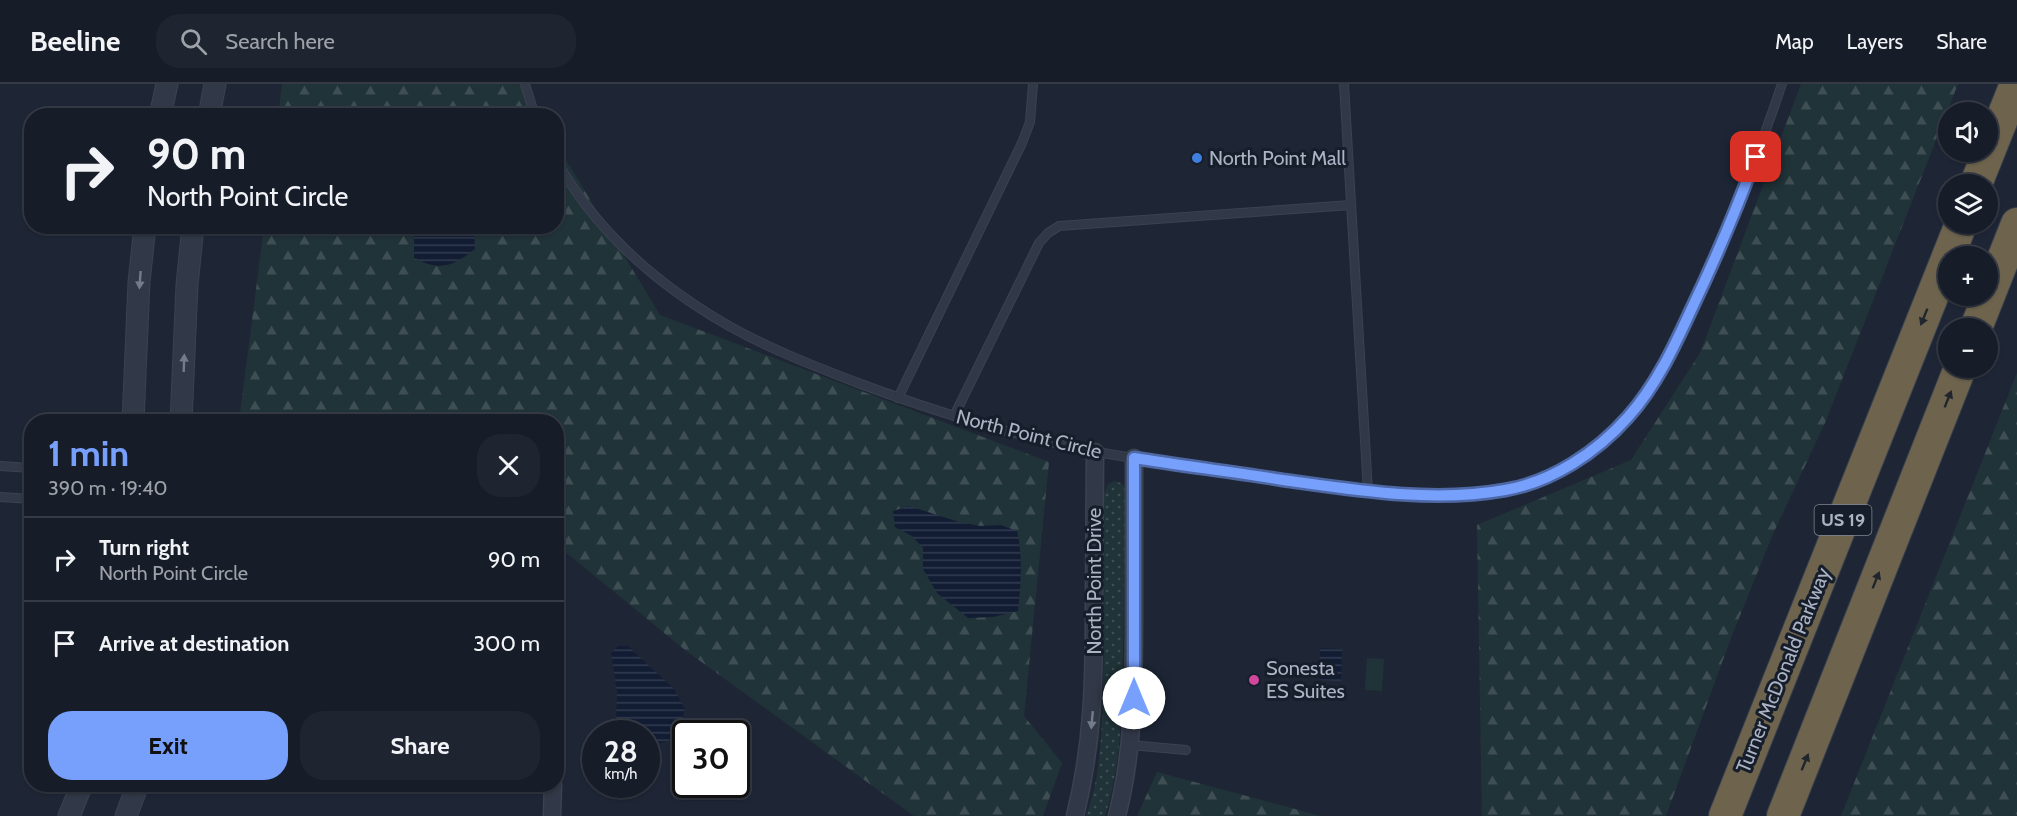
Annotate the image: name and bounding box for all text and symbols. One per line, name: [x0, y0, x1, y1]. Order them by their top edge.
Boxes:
search box: [156, 14, 576, 68]
text: Beeline: [30, 24, 120, 58]
icon: search: [177, 25, 210, 58]
text: Search here: [225, 28, 335, 55]
text: Map: [1775, 29, 1814, 54]
text: Layers: [1847, 29, 1903, 54]
text: Share: [1936, 29, 1987, 54]
map controls: [1938, 102, 1998, 378]
button: sound: [1938, 102, 1998, 162]
text: 90 m: [147, 128, 246, 180]
pin: [1730, 131, 1781, 182]
icon: right: [48, 132, 126, 210]
icon: arrive: [1739, 140, 1772, 173]
place label: North Point Mall: [1209, 146, 1346, 170]
marker: North Point Mall: [1190, 151, 1204, 165]
button: layers: [1938, 174, 1998, 234]
text: North Point Circle: [147, 180, 348, 213]
button: +: [1938, 246, 1998, 306]
one-way arrow: [135, 270, 145, 289]
one-way arrow: [1918, 308, 1928, 326]
button: −: [1938, 318, 1998, 378]
one-way arrow: [179, 354, 188, 373]
one-way arrow: [1944, 390, 1953, 408]
street label: North Point Circle: [954, 404, 1104, 464]
text: 1 min: [48, 431, 129, 475]
button: close: [477, 434, 540, 497]
text: 390 m · 19:40: [48, 476, 168, 500]
road number: US 19: [1814, 505, 1872, 535]
street label: North Point Drive: [1082, 508, 1106, 654]
text: Turn right: [99, 534, 189, 561]
icon: right: [48, 543, 81, 576]
text: 90 m: [488, 546, 540, 573]
text: North Point Circle: [99, 561, 248, 585]
street label: Turner McDonald Parkway: [1731, 564, 1835, 776]
one-way arrow: [1872, 571, 1882, 589]
icon: arrive: [48, 627, 81, 660]
text: Arrive at destination: [99, 630, 289, 657]
text: 300 m: [473, 630, 540, 657]
place label: Sonesta ES Suites: [1266, 656, 1345, 703]
position arrow: [1102, 666, 1166, 730]
marker: Sonesta ES Suites: [1247, 673, 1261, 687]
button: Exit: [48, 711, 288, 780]
button: Share: [300, 711, 540, 780]
one-way arrow: [1087, 711, 1097, 730]
speed limit sign: 30: [672, 720, 750, 798]
text: 28: [604, 733, 638, 770]
one-way arrow: [1800, 752, 1810, 770]
text: km/h: [605, 765, 637, 783]

